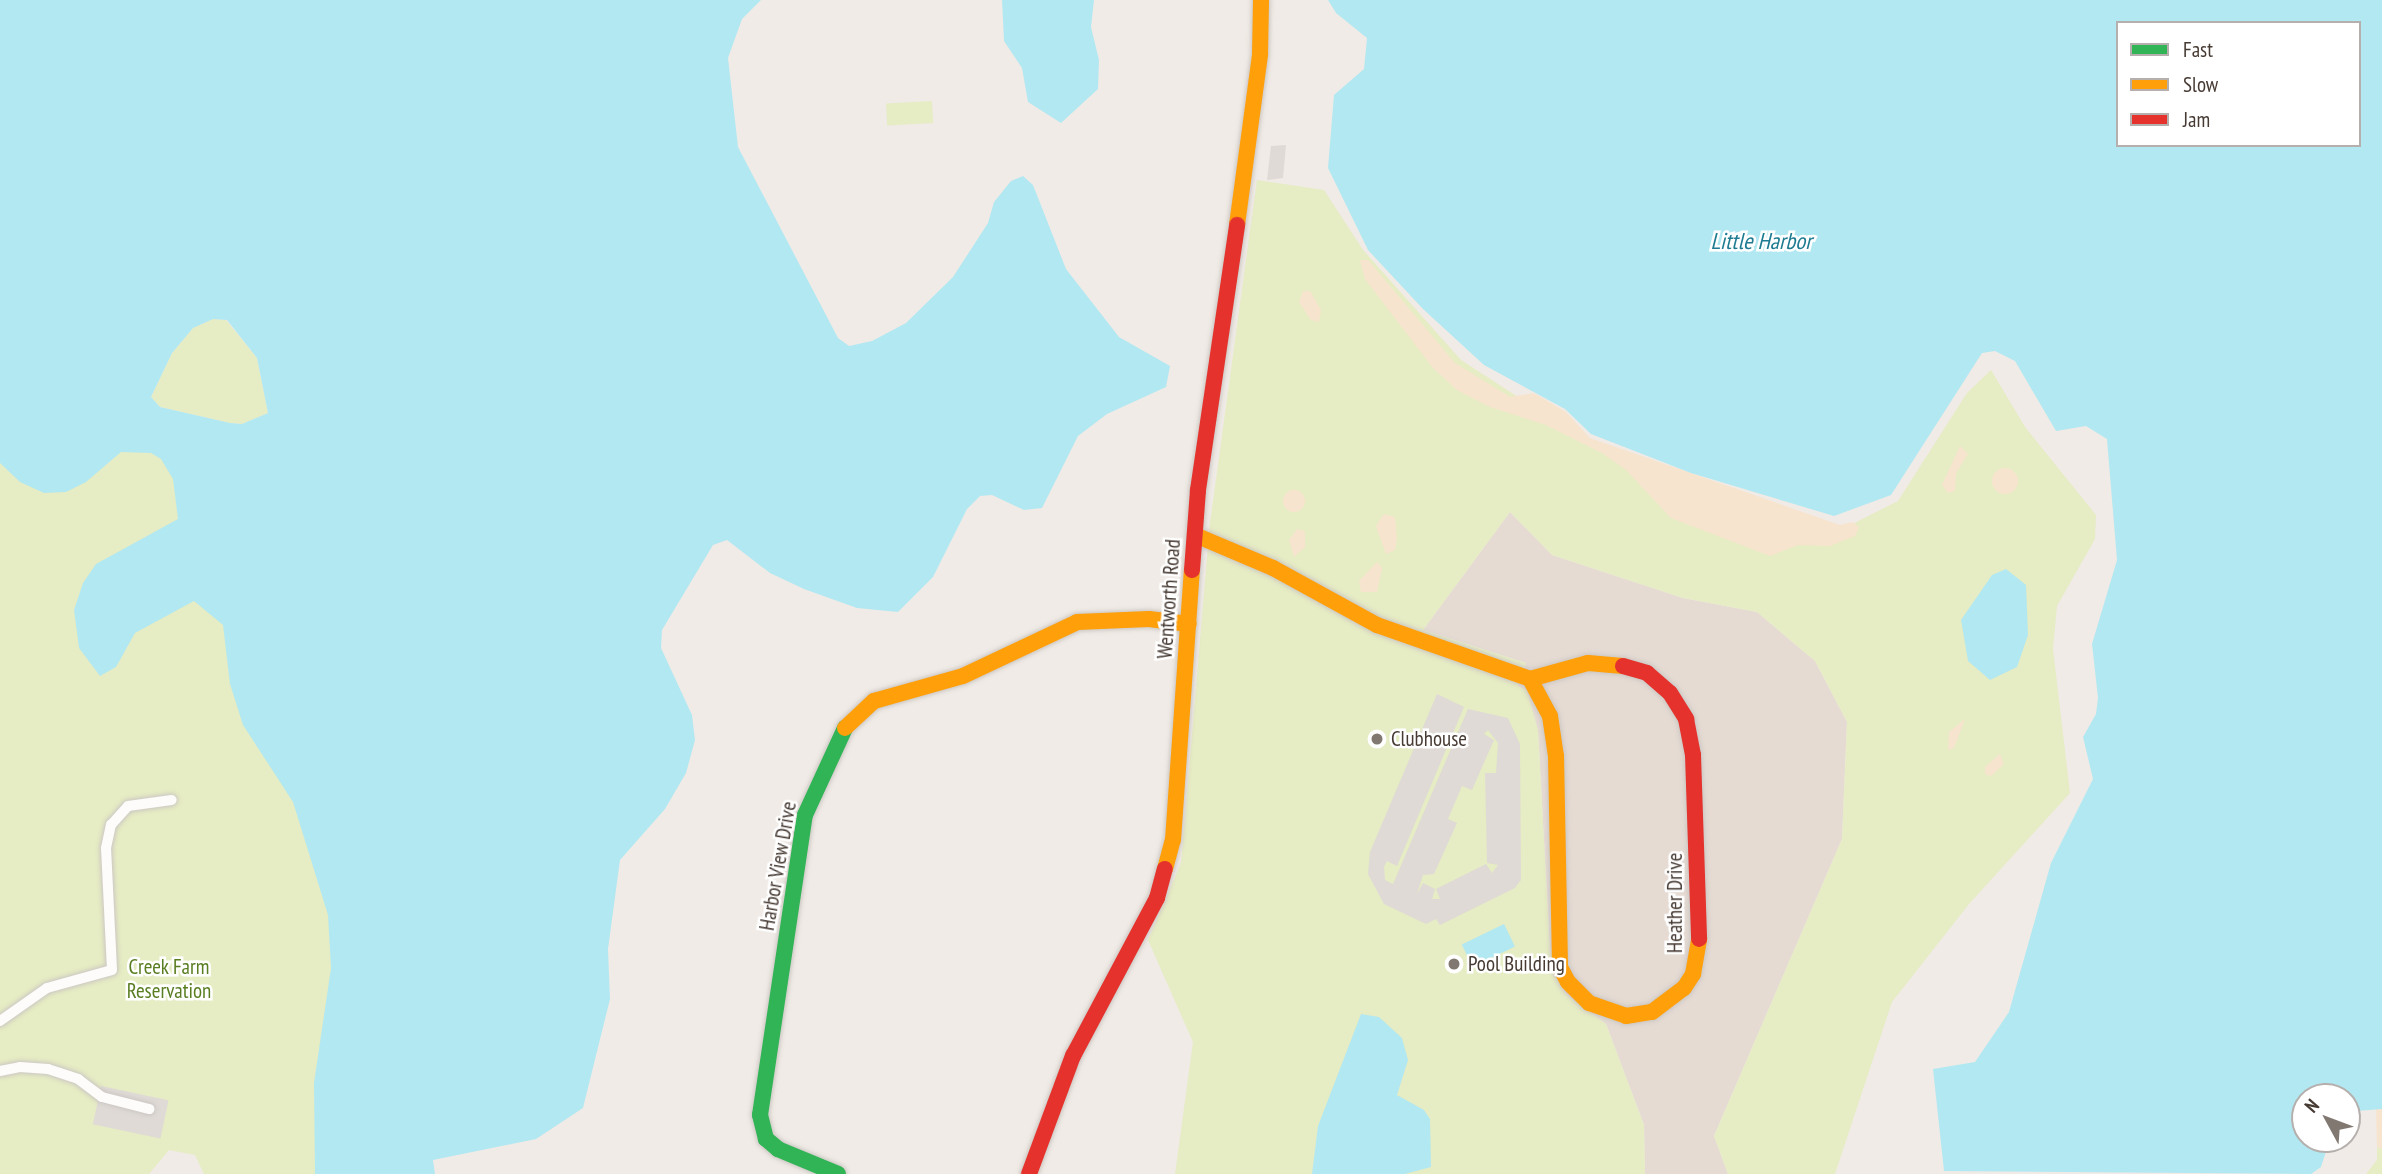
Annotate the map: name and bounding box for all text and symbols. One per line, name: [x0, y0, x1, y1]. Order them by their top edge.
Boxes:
legend: [2116, 21, 2361, 147]
text: Fast: [2183, 36, 2213, 63]
text: Slow: [2183, 71, 2218, 98]
text: Jam: [2183, 106, 2210, 133]
water label: Little Harbor: [1711, 227, 1811, 255]
street label: Wentworth Road: [1152, 538, 1186, 660]
place label: Clubhouse: [1391, 726, 1467, 752]
marker: Clubhouse: [1369, 731, 1385, 747]
street label: Harbor View Drive: [754, 799, 802, 933]
street label: Heather Drive: [1662, 853, 1688, 953]
place label: Pool Building: [1468, 951, 1565, 977]
park label: Creek Farm Reservation: [127, 954, 211, 1004]
marker: Pool Building: [1446, 956, 1462, 972]
north arrow: [2291, 1083, 2361, 1153]
text: N: [2299, 1094, 2324, 1117]

